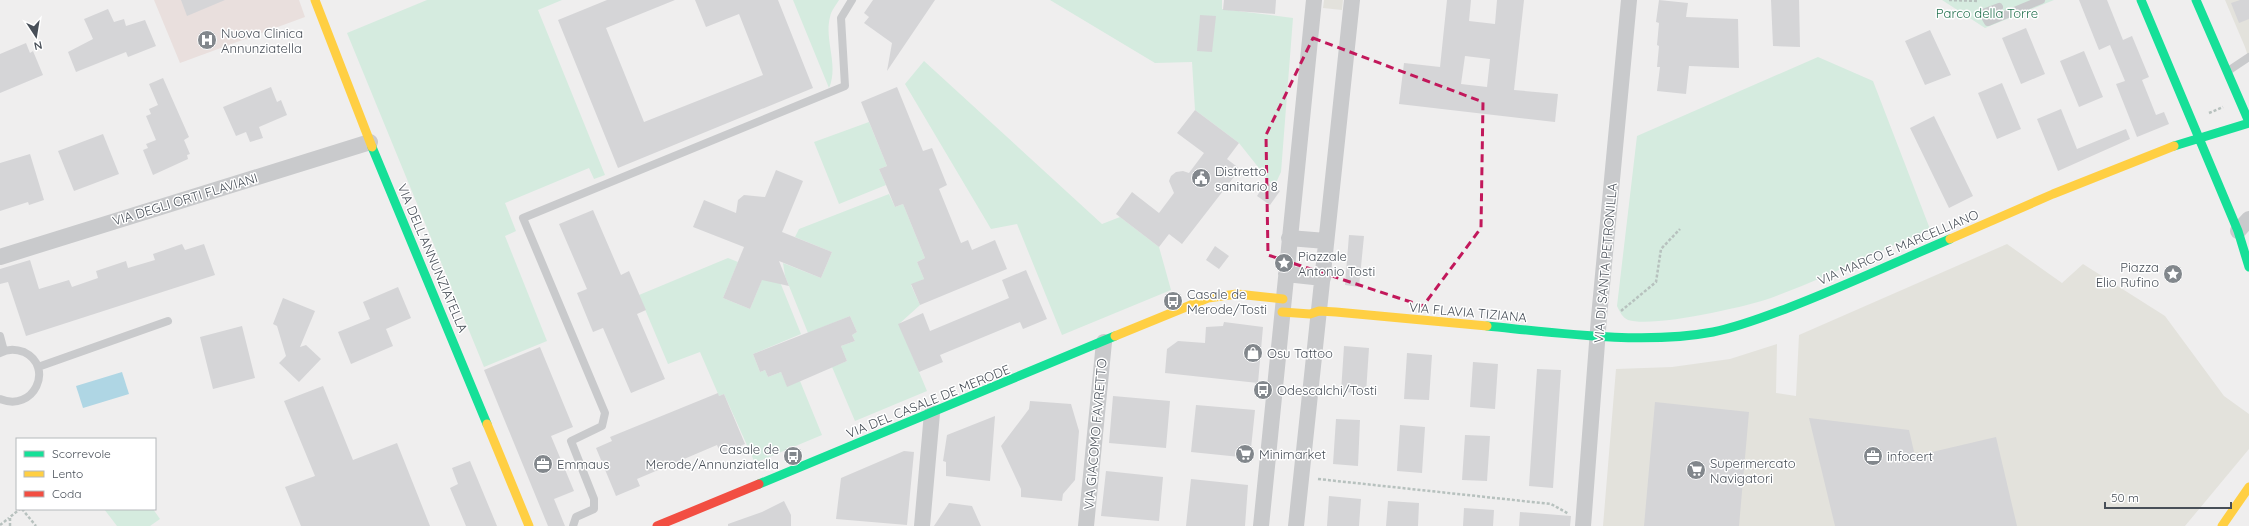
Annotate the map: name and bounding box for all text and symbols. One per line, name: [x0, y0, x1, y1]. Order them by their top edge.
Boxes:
park label: Parco della Torre: [1936, 5, 2038, 21]
north arrow: [16, 16, 56, 56]
place label: Nuova Clinica Annunziatella: [221, 25, 303, 56]
hospital icon: Nuova Clinica Annunziatella: [196, 29, 218, 51]
text: N: [33, 38, 43, 53]
place label: Distretto sanitario 8: [1215, 163, 1278, 194]
public building icon: Distretto sanitario 8: [1190, 167, 1212, 189]
street label: VIA DEGLI ORTI FLAVIANI: [110, 169, 260, 229]
street label: VIA DELL'ANNUNZIATELLA: [394, 181, 472, 335]
street label: VIA DI SANTA PETRONILLA: [1590, 182, 1620, 344]
street label: VIA MARCO E MARCELLIANO: [1815, 206, 1981, 288]
place label: Piazzale Antonio Tosti: [1298, 248, 1375, 279]
place icon: Piazzale Antonio Tosti: [1273, 252, 1295, 274]
place label: Piazza Elio Rufino: [2096, 259, 2159, 290]
place icon: Piazza Elio Rufino: [2162, 263, 2184, 285]
place label: Casale de Merode/Tosti: [1187, 286, 1267, 317]
bus stop icon: Casale de Merode/Tosti: [1162, 290, 1184, 312]
street label: VIA FLAVIA TIZIANA: [1408, 299, 1528, 325]
shop icon: Osu Tattoo: [1242, 342, 1264, 364]
place label: Osu Tattoo: [1267, 345, 1333, 361]
street label: VIA GIACOMO FAVRETTO: [1080, 358, 1110, 510]
street label: VIA DEL CASALE DE MERODE: [844, 361, 1012, 441]
bus stop icon: Odescalchi/Tosti: [1252, 379, 1274, 401]
place label: Odescalchi/Tosti: [1277, 382, 1377, 398]
legend: [16, 438, 156, 510]
place label: Casale de Merode/Annunziatella: [646, 441, 779, 472]
supermarket icon: Minimarket: [1234, 443, 1256, 465]
bus stop icon: Casale de Merode/Annunziatella: [782, 445, 804, 467]
office icon: infocert: [1862, 445, 1884, 467]
text: Scorrevole: [52, 446, 111, 461]
place label: Minimarket: [1259, 446, 1326, 462]
place label: infocert: [1887, 448, 1933, 464]
office icon: Emmaus: [532, 453, 554, 475]
place label: Supermercato Navigatori: [1710, 455, 1796, 486]
place label: Emmaus: [557, 456, 609, 472]
supermarket icon: Supermercato Navigatori: [1685, 459, 1707, 481]
text: Lento: [52, 466, 83, 481]
scale bar: [2105, 484, 2231, 510]
text: Coda: [52, 486, 82, 501]
text: 50 m: [2111, 490, 2139, 505]

